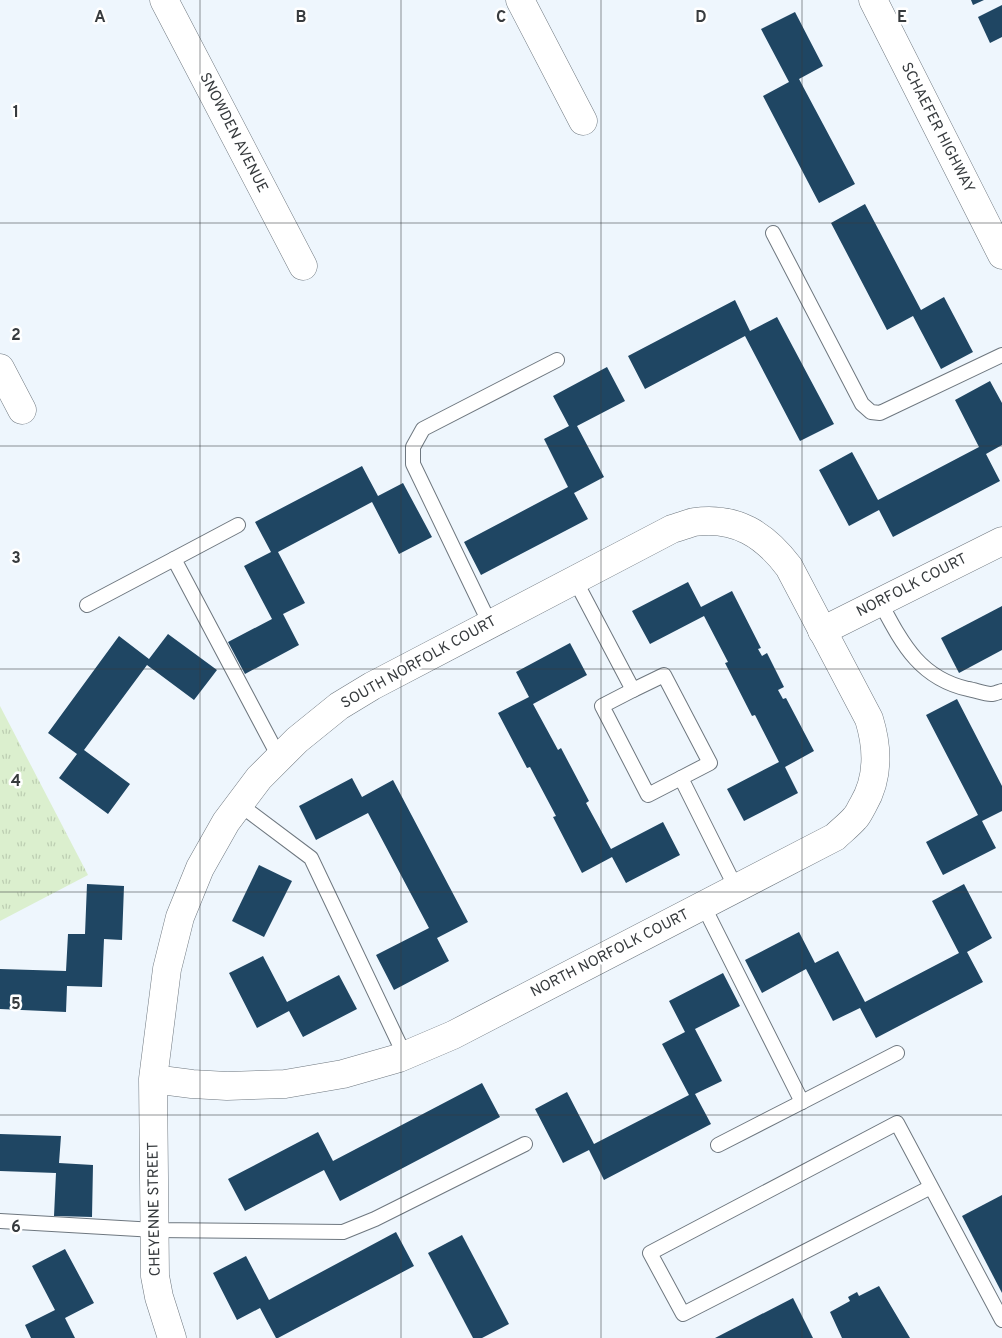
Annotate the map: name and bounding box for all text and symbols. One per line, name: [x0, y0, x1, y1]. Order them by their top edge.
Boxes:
text: A: [94, 8, 106, 28]
text: B: [295, 8, 307, 28]
text: C: [496, 8, 506, 28]
text: D: [695, 8, 707, 28]
text: E: [897, 8, 907, 28]
street label: SCHAEFER HIGHWAY: [896, 59, 978, 197]
street label: SNOWDEN AVENUE: [195, 70, 271, 196]
text: 1: [13, 103, 19, 123]
text: 2: [11, 326, 21, 346]
text: 3: [11, 549, 21, 569]
street label: NORFOLK COURT: [853, 550, 971, 622]
street label: SOUTH NORFOLK COURT: [338, 612, 500, 714]
text: 4: [11, 772, 21, 792]
street label: NORTH NORFOLK COURT: [527, 906, 693, 1002]
text: 5: [11, 995, 21, 1015]
street label: CHEYENNE STREET: [144, 1142, 166, 1276]
text: 6: [11, 1218, 21, 1238]

